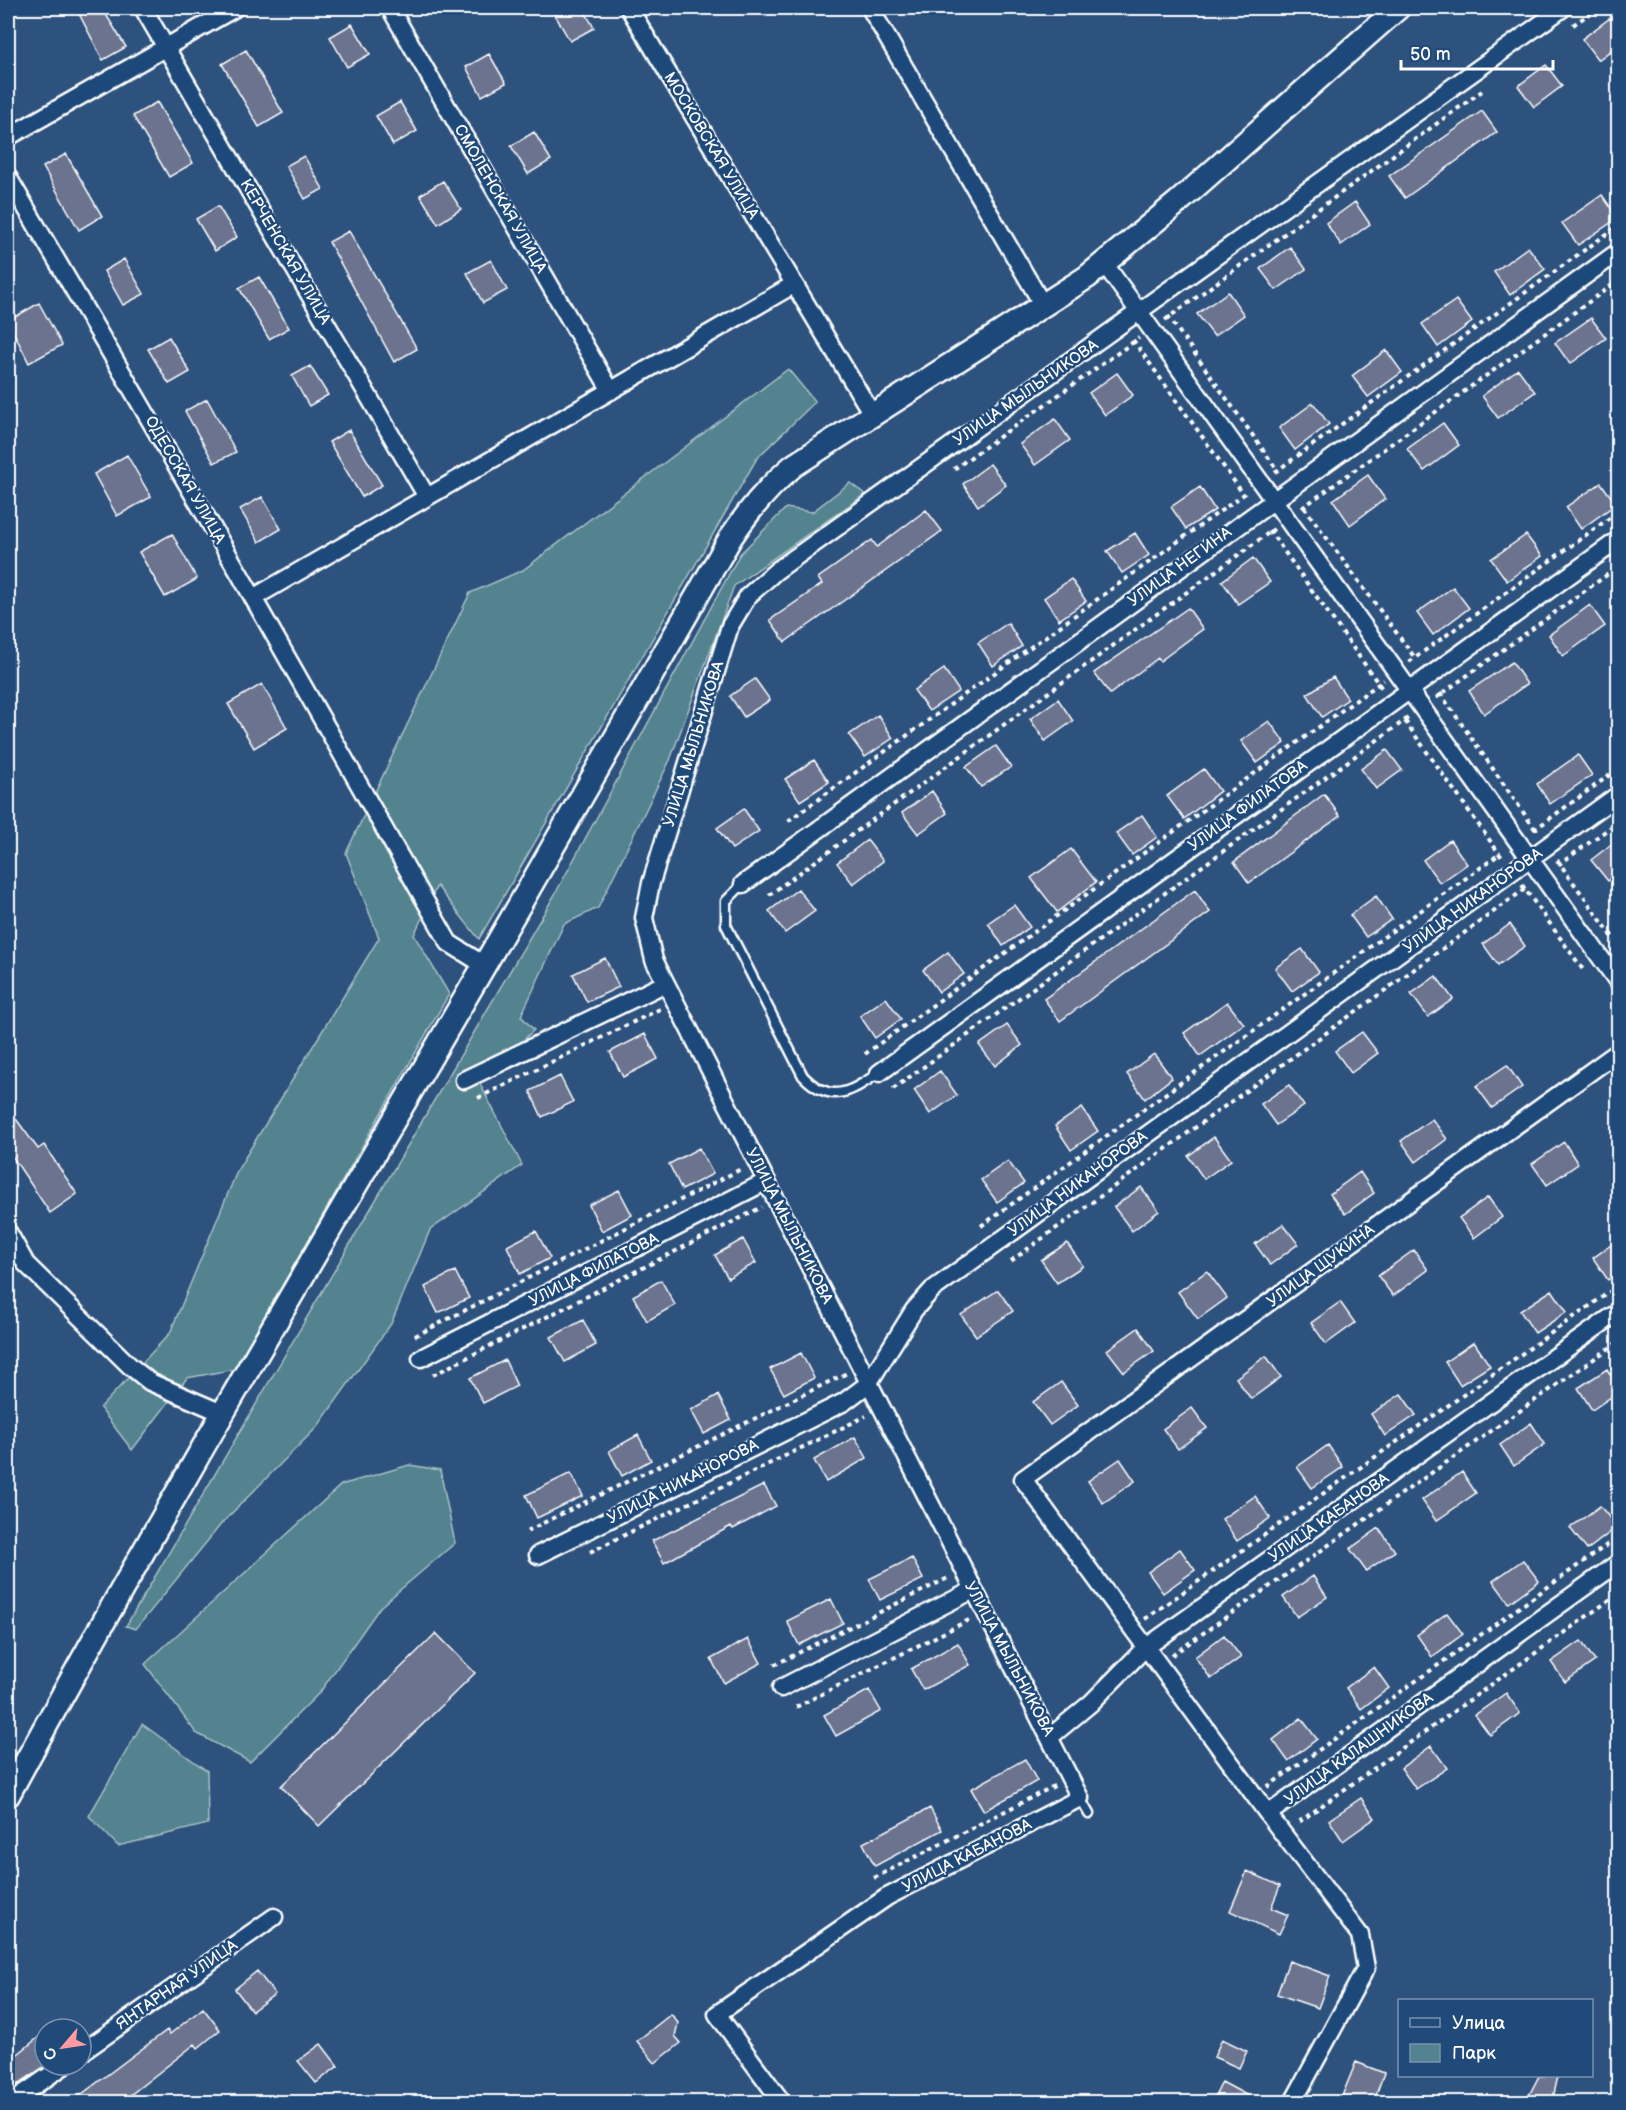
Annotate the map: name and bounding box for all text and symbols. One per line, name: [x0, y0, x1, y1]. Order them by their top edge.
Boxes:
scale bar: [1401, 33, 1552, 71]
text: 50 m: [1410, 44, 1451, 65]
street label: МОСКОВСКАЯ УЛИЦА: [660, 69, 763, 223]
street label: СМОЛЕНСКАЯ УЛИЦА: [450, 121, 551, 277]
street label: КЕРЧЕНСКАЯ УЛИЦА: [236, 176, 335, 328]
street label: УЛИЦА МЫЛЬНИКОВА: [950, 336, 1102, 450]
street label: ОДЕССКАЯ УЛИЦА: [141, 413, 229, 548]
street label: УЛИЦА НЕГИНА: [1125, 523, 1236, 611]
street label: УЛИЦА МЫЛЬНИКОВА: [660, 659, 728, 829]
street label: УЛИЦА ФИЛАТОВА: [1185, 756, 1312, 856]
street label: УЛИЦА НИКАНОРОВА: [1400, 844, 1546, 958]
street label: УЛИЦА НИКАНОРОВА: [1005, 1127, 1151, 1241]
street label: УЛИЦА МЫЛЬНИКОВА: [741, 1145, 837, 1307]
street label: УЛИЦА ЩУКИНА: [1263, 1220, 1379, 1311]
street label: УЛИЦА ФИЛАТОВА: [526, 1229, 662, 1311]
street label: УЛИЦА НИКАНОРОВА: [604, 1435, 762, 1528]
street label: УЛИЦА КАБАНОВА: [1265, 1469, 1393, 1567]
street label: УЛИЦА МЫЛЬНИКОВА: [960, 1578, 1058, 1740]
street label: УЛИЦА КАЛАШНИКОВА: [1281, 1688, 1437, 1809]
street label: УЛИЦА КАБАНОВА: [899, 1815, 1035, 1897]
street label: ЯНТАРНАЯ УЛИЦА: [113, 1936, 242, 2034]
legend: [1398, 1999, 1593, 2077]
text: Улица: [1452, 2013, 1506, 2034]
north arrow: [33, 2017, 93, 2077]
text: Парк: [1452, 2043, 1496, 2064]
text: С: [40, 2044, 62, 2063]

